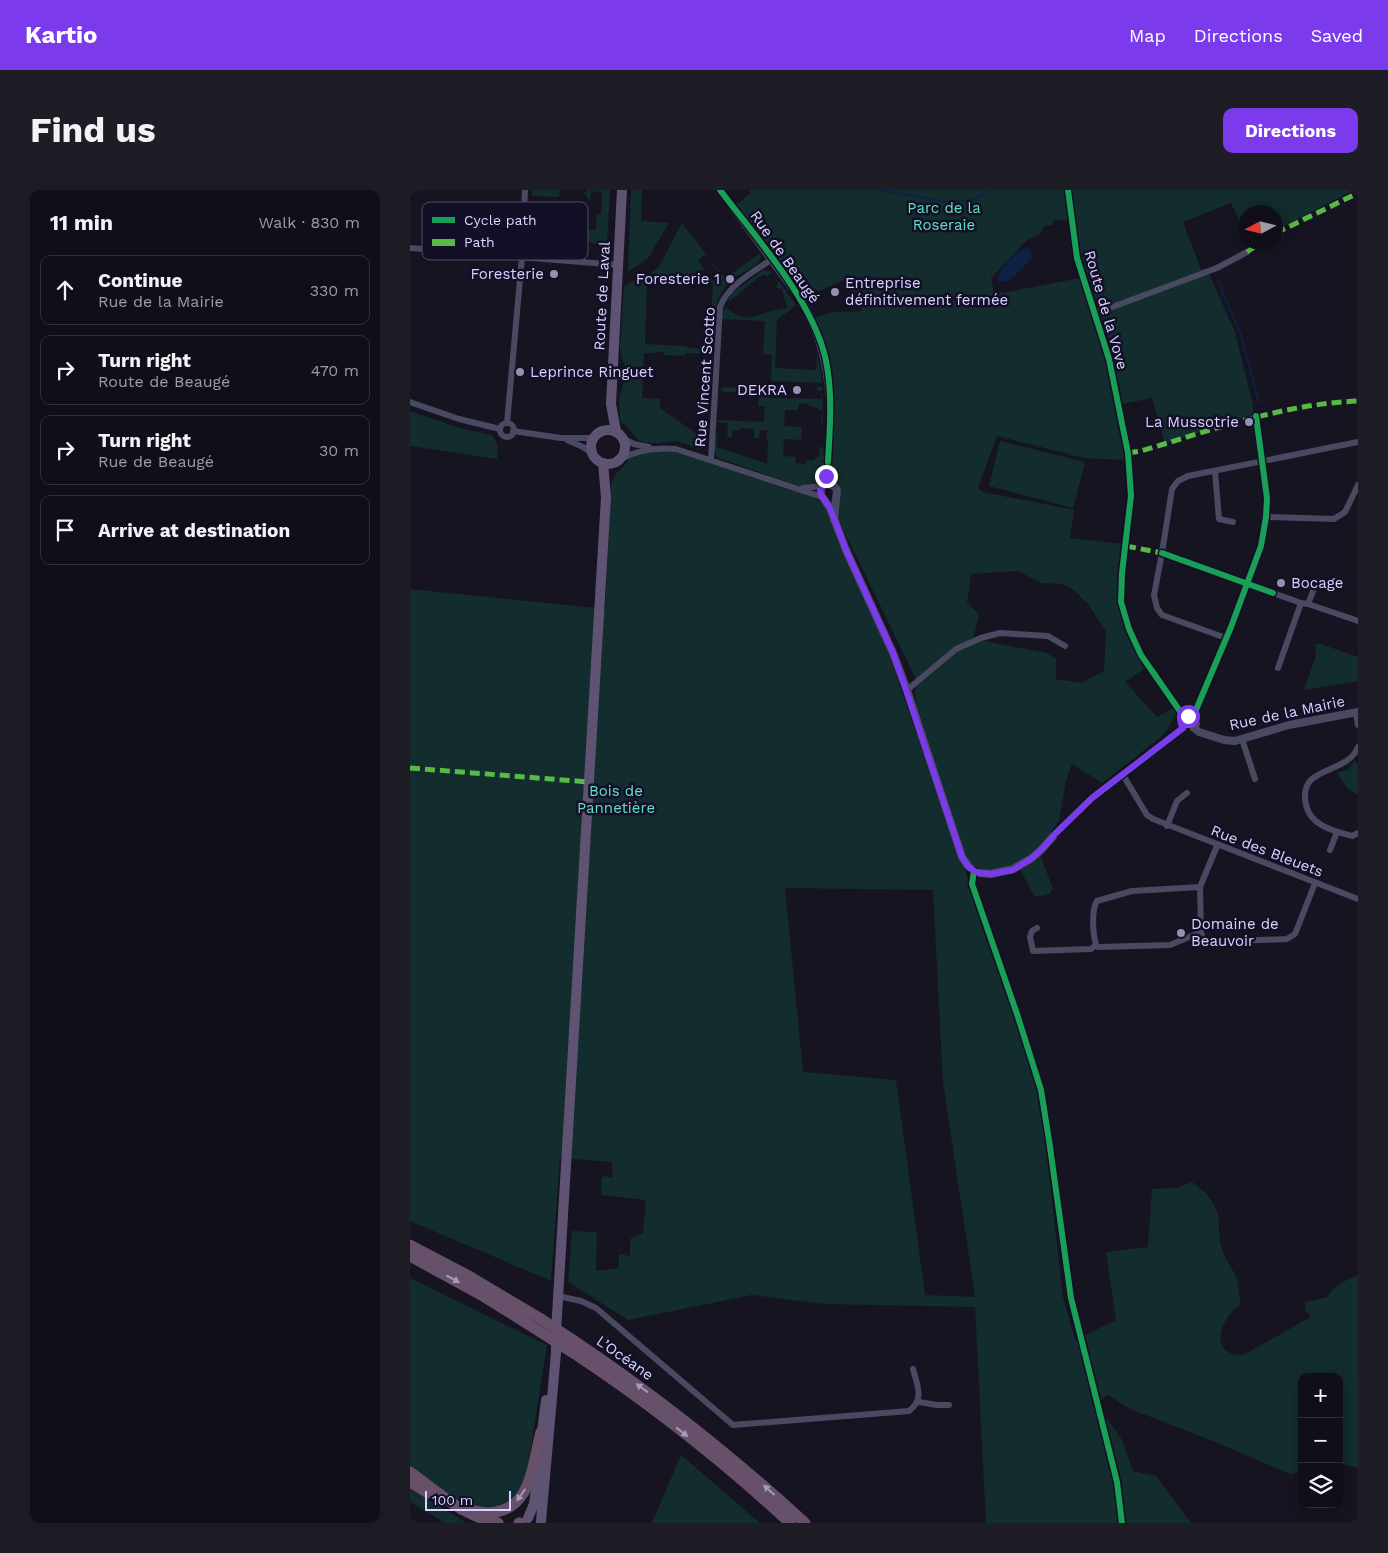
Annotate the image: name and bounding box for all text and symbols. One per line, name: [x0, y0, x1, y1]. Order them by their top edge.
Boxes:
text: Kartio: [25, 21, 97, 49]
text: Map: [1129, 25, 1166, 46]
text: Directions: [1194, 25, 1283, 46]
text: Saved: [1311, 25, 1363, 46]
button: Directions: [1223, 108, 1358, 153]
text: Find us: [30, 109, 156, 151]
park label: Parc de la Roseraie: [907, 199, 981, 234]
legend: [422, 202, 588, 260]
north arrow: [1238, 205, 1283, 250]
street label: Rue de Beaugé: [746, 207, 824, 307]
text: 11 min: [50, 210, 113, 235]
text: Cycle path: [464, 212, 537, 228]
text: Walk · 830 m: [259, 213, 360, 232]
text: Path: [464, 234, 495, 250]
street label: Route de Laval: [590, 241, 614, 351]
street label: Route de la Vove: [1080, 248, 1132, 372]
place label: Foresterie: [471, 265, 544, 283]
marker: Foresterie: [548, 268, 560, 280]
text: Continue: [98, 269, 182, 292]
place label: Foresterie 1: [636, 270, 720, 288]
marker: Foresterie 1: [724, 273, 736, 285]
place label: Entreprise définitivement fermée: [845, 274, 1008, 309]
icon: ahead: [51, 276, 79, 304]
text: 330 m: [310, 281, 359, 300]
marker: Entreprise définitivement fermée: [829, 286, 841, 298]
text: Rue de la Mairie: [98, 292, 224, 311]
street label: Rue Vincent Scotto: [691, 306, 719, 448]
text: Turn right: [98, 349, 191, 372]
icon: right: [51, 356, 79, 384]
text: 470 m: [311, 361, 359, 380]
place label: Leprince Ringuet: [530, 363, 654, 381]
marker: Leprince Ringuet: [514, 366, 526, 378]
text: Route de Beaugé: [98, 372, 230, 391]
place label: DEKRA: [737, 381, 787, 399]
marker: DEKRA: [791, 384, 803, 396]
place label: La Mussotrie: [1145, 413, 1239, 431]
marker: La Mussotrie: [1243, 416, 1255, 428]
text: Turn right: [98, 429, 191, 452]
icon: right: [51, 436, 79, 464]
text: 30 m: [319, 441, 359, 460]
text: Rue de Beaugé: [98, 452, 214, 471]
route end: [815, 465, 838, 488]
icon: arrive: [51, 516, 79, 544]
text: Arrive at destination: [98, 519, 290, 542]
place label: Bocage: [1291, 574, 1343, 592]
marker: Bocage: [1275, 577, 1287, 589]
street label: Rue de la Mairie: [1228, 692, 1346, 734]
route start: [1177, 705, 1200, 728]
park label: Bois de Pannetière: [577, 782, 655, 817]
street label: Rue des Bleuets: [1208, 821, 1326, 881]
place label: Domaine de Beauvoir: [1191, 915, 1279, 950]
marker: Domaine de Beauvoir: [1175, 927, 1187, 939]
one-way arrow: [446, 1275, 460, 1284]
street label: L’Océane: [593, 1332, 657, 1384]
map controls: [1298, 1373, 1343, 1508]
button: +: [1298, 1373, 1343, 1418]
one-way arrow: [635, 1383, 649, 1393]
button: −: [1298, 1418, 1343, 1463]
one-way arrow: [676, 1426, 689, 1437]
button: layers: [1298, 1463, 1343, 1508]
one-way arrow: [763, 1484, 775, 1496]
scale bar: [425, 1488, 511, 1511]
one-way arrow: [516, 1488, 526, 1502]
text: 100 m: [432, 1492, 473, 1508]

